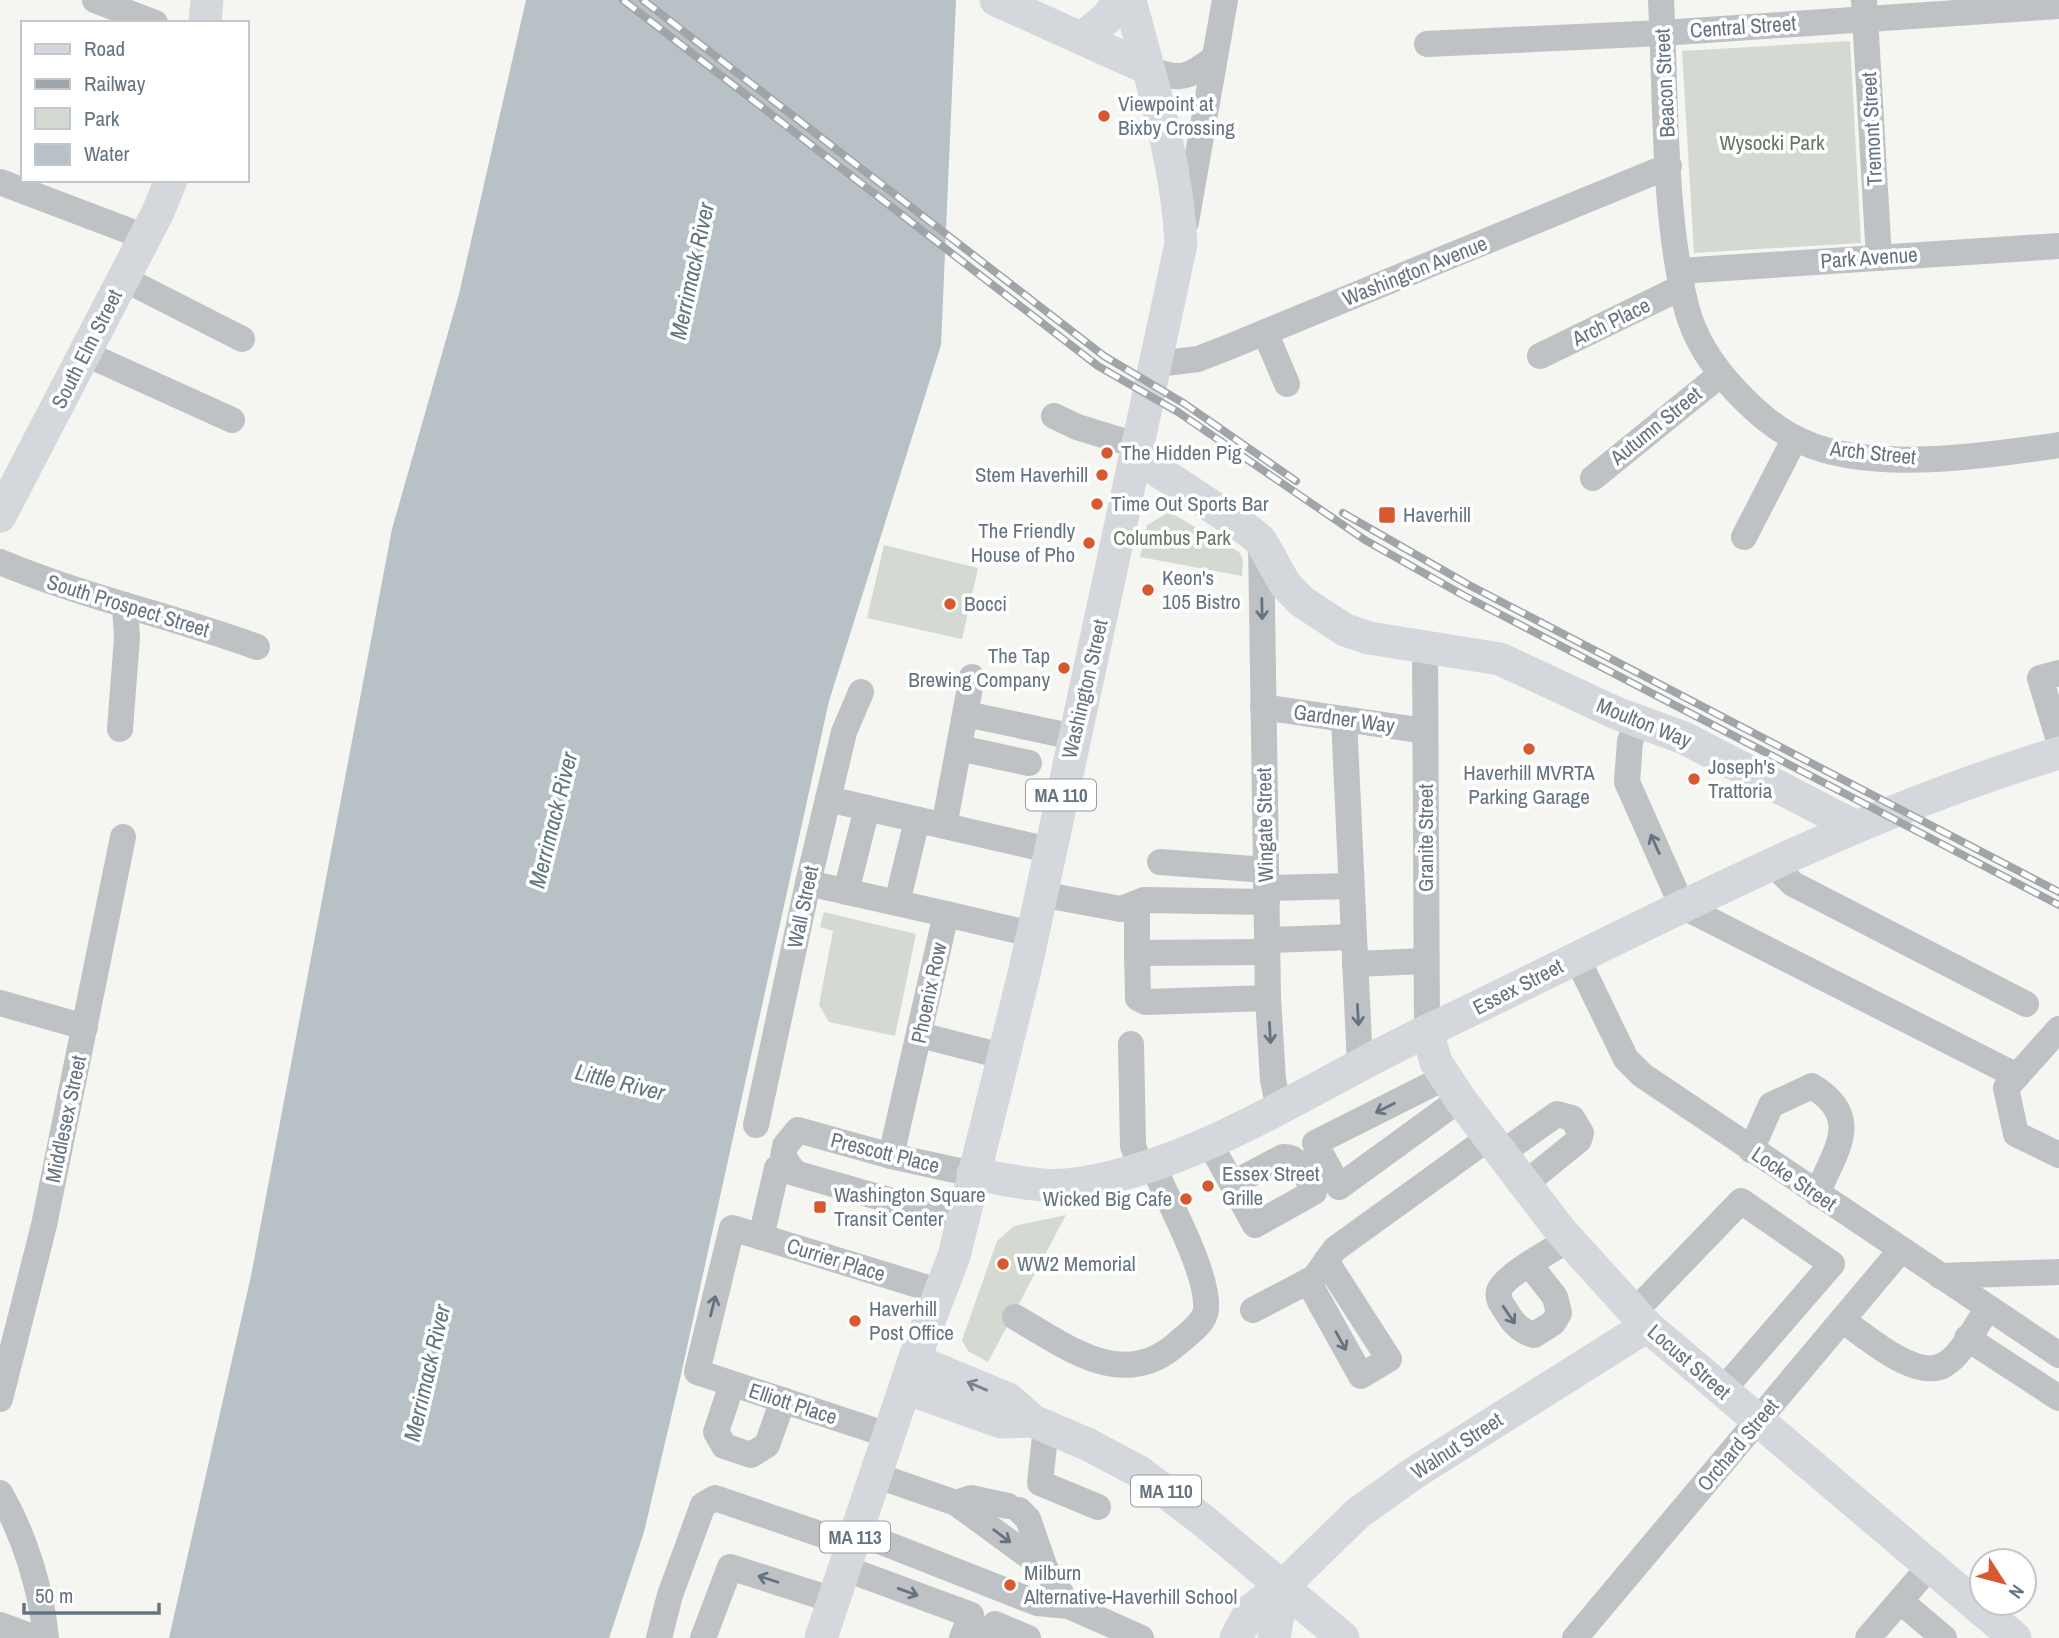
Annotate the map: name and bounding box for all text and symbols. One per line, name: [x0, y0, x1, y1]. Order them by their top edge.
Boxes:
street label: Central Street: [1689, 8, 1797, 45]
legend: [21, 21, 248, 182]
street label: Beacon Street: [1647, 28, 1682, 138]
text: Road: [84, 34, 125, 63]
text: Railway: [84, 69, 146, 98]
street label: Tremont Street: [1854, 71, 1889, 187]
place label: Viewpoint at Bixby Crossing: [1118, 89, 1235, 142]
text: Park: [84, 104, 120, 133]
marker: Viewpoint at Bixby Crossing: [1096, 108, 1112, 124]
park label: Wysocki Park: [1719, 128, 1825, 157]
text: Water: [84, 139, 130, 168]
water label: Merrimack River: [662, 199, 721, 342]
street label: Washington Avenue: [1338, 228, 1491, 313]
street label: Park Avenue: [1819, 240, 1919, 275]
street label: South Elm Street: [44, 284, 129, 413]
street label: Arch Place: [1566, 290, 1655, 353]
street label: Autumn Street: [1603, 380, 1708, 472]
street label: Arch Street: [1828, 433, 1918, 471]
place label: The Hidden Pig: [1121, 438, 1242, 467]
marker: The Hidden Pig: [1099, 445, 1115, 461]
place label: Stem Haverhill: [975, 460, 1088, 489]
marker: Stem Haverhill: [1094, 467, 1110, 483]
place label: Time Out Sports Bar: [1111, 489, 1269, 518]
marker: Time Out Sports Bar: [1089, 496, 1105, 512]
place label: Haverhill: [1403, 500, 1471, 529]
marker: Haverhill: [1377, 505, 1397, 525]
place label: The Friendly House of Pho: [971, 516, 1075, 569]
park label: Columbus Park: [1113, 523, 1231, 552]
marker: The Friendly House of Pho: [1081, 535, 1097, 551]
place label: Keon's 105 Bistro: [1162, 563, 1241, 616]
street label: South Prospect Street: [43, 567, 213, 644]
marker: Keon's 105 Bistro: [1140, 582, 1156, 598]
place label: Bocci: [964, 589, 1007, 618]
marker: Bocci: [942, 596, 958, 612]
one-way arrow: [1255, 598, 1268, 621]
street label: Washington Street: [1054, 616, 1115, 761]
place label: The Tap Brewing Company: [908, 641, 1050, 694]
marker: The Tap Brewing Company: [1056, 660, 1072, 676]
street label: Moulton Way: [1592, 690, 1696, 755]
street label: Gardner Way: [1292, 697, 1397, 740]
marker: Haverhill MVRTA Parking Garage: [1521, 741, 1537, 757]
water label: Merrimack River: [521, 748, 585, 891]
place label: Joseph's Trattoria: [1708, 752, 1775, 805]
place label: Haverhill MVRTA Parking Garage: [1463, 758, 1595, 811]
street label: Wingate Street: [1249, 767, 1280, 883]
marker: Joseph's Trattoria: [1686, 771, 1702, 787]
road number: MA 110: [1026, 780, 1096, 810]
street label: Granite Street: [1411, 784, 1440, 892]
one-way arrow: [1648, 834, 1661, 855]
street label: Wall Street: [780, 863, 825, 951]
street label: Phoenix Row: [904, 939, 953, 1046]
street label: Essex Street: [1468, 951, 1568, 1022]
one-way arrow: [1351, 1003, 1364, 1026]
one-way arrow: [1264, 1021, 1277, 1044]
street label: Middlesex Street: [38, 1052, 93, 1185]
water label: Little River: [572, 1055, 669, 1108]
one-way arrow: [1375, 1101, 1396, 1115]
street label: Prescott Place: [828, 1125, 942, 1180]
street label: Locke Street: [1746, 1140, 1843, 1218]
place label: Essex Street Grille: [1222, 1159, 1320, 1212]
marker: Essex Street Grille: [1200, 1178, 1216, 1194]
place label: Washington Square Transit Center: [834, 1180, 986, 1233]
place label: Wicked Big Cafe: [1043, 1184, 1172, 1213]
marker: Wicked Big Cafe: [1178, 1191, 1194, 1207]
marker: Washington Square Transit Center: [812, 1199, 828, 1215]
street label: Currier Place: [783, 1231, 889, 1288]
place label: WW2 Memorial: [1017, 1249, 1136, 1278]
marker: WW2 Memorial: [995, 1256, 1011, 1272]
place label: Haverhill Post Office: [869, 1294, 954, 1347]
one-way arrow: [707, 1295, 720, 1318]
water label: Merrimack River: [396, 1301, 457, 1444]
one-way arrow: [1502, 1305, 1516, 1324]
marker: Haverhill Post Office: [847, 1313, 863, 1329]
street label: Locust Street: [1642, 1317, 1737, 1406]
one-way arrow: [1334, 1330, 1348, 1350]
street label: Elliott Place: [745, 1376, 841, 1431]
one-way arrow: [966, 1379, 988, 1392]
street label: Orchard Street: [1690, 1392, 1785, 1497]
street label: Walnut Street: [1405, 1405, 1508, 1486]
road number: MA 110: [1131, 1476, 1201, 1506]
road number: MA 113: [820, 1522, 890, 1553]
one-way arrow: [992, 1529, 1011, 1543]
north arrow: [1968, 1547, 2038, 1617]
place label: Milburn Alternative-Haverhill School: [1023, 1558, 1237, 1611]
scale bar: [24, 1572, 159, 1616]
one-way arrow: [758, 1572, 780, 1584]
marker: Milburn Alternative-Haverhill School: [1002, 1577, 1018, 1593]
text: N: [2003, 1580, 2031, 1604]
text: 50 m: [35, 1581, 73, 1610]
one-way arrow: [897, 1586, 919, 1599]

